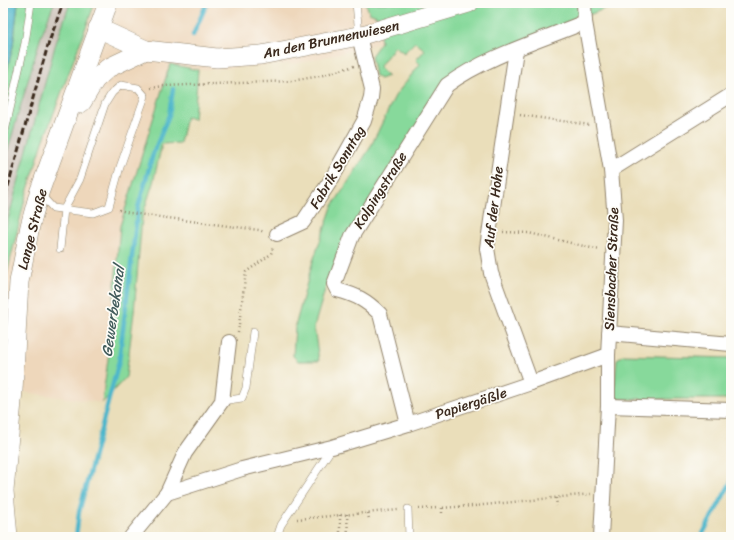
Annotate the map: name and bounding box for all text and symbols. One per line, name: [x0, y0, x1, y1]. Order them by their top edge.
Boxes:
street label: An den Brunnenwiesen: [260, 13, 402, 66]
street label: Fabrik Sonntag: [303, 121, 372, 214]
street label: Kolpingstraße: [347, 147, 414, 234]
street label: Auf der Hohe: [476, 165, 511, 250]
street label: Lange Straße: [10, 186, 55, 272]
street label: Siensbacher Straße: [597, 207, 626, 331]
water label: Gewerbekanal: [94, 260, 133, 358]
street label: Papiergäßle: [432, 380, 510, 427]

